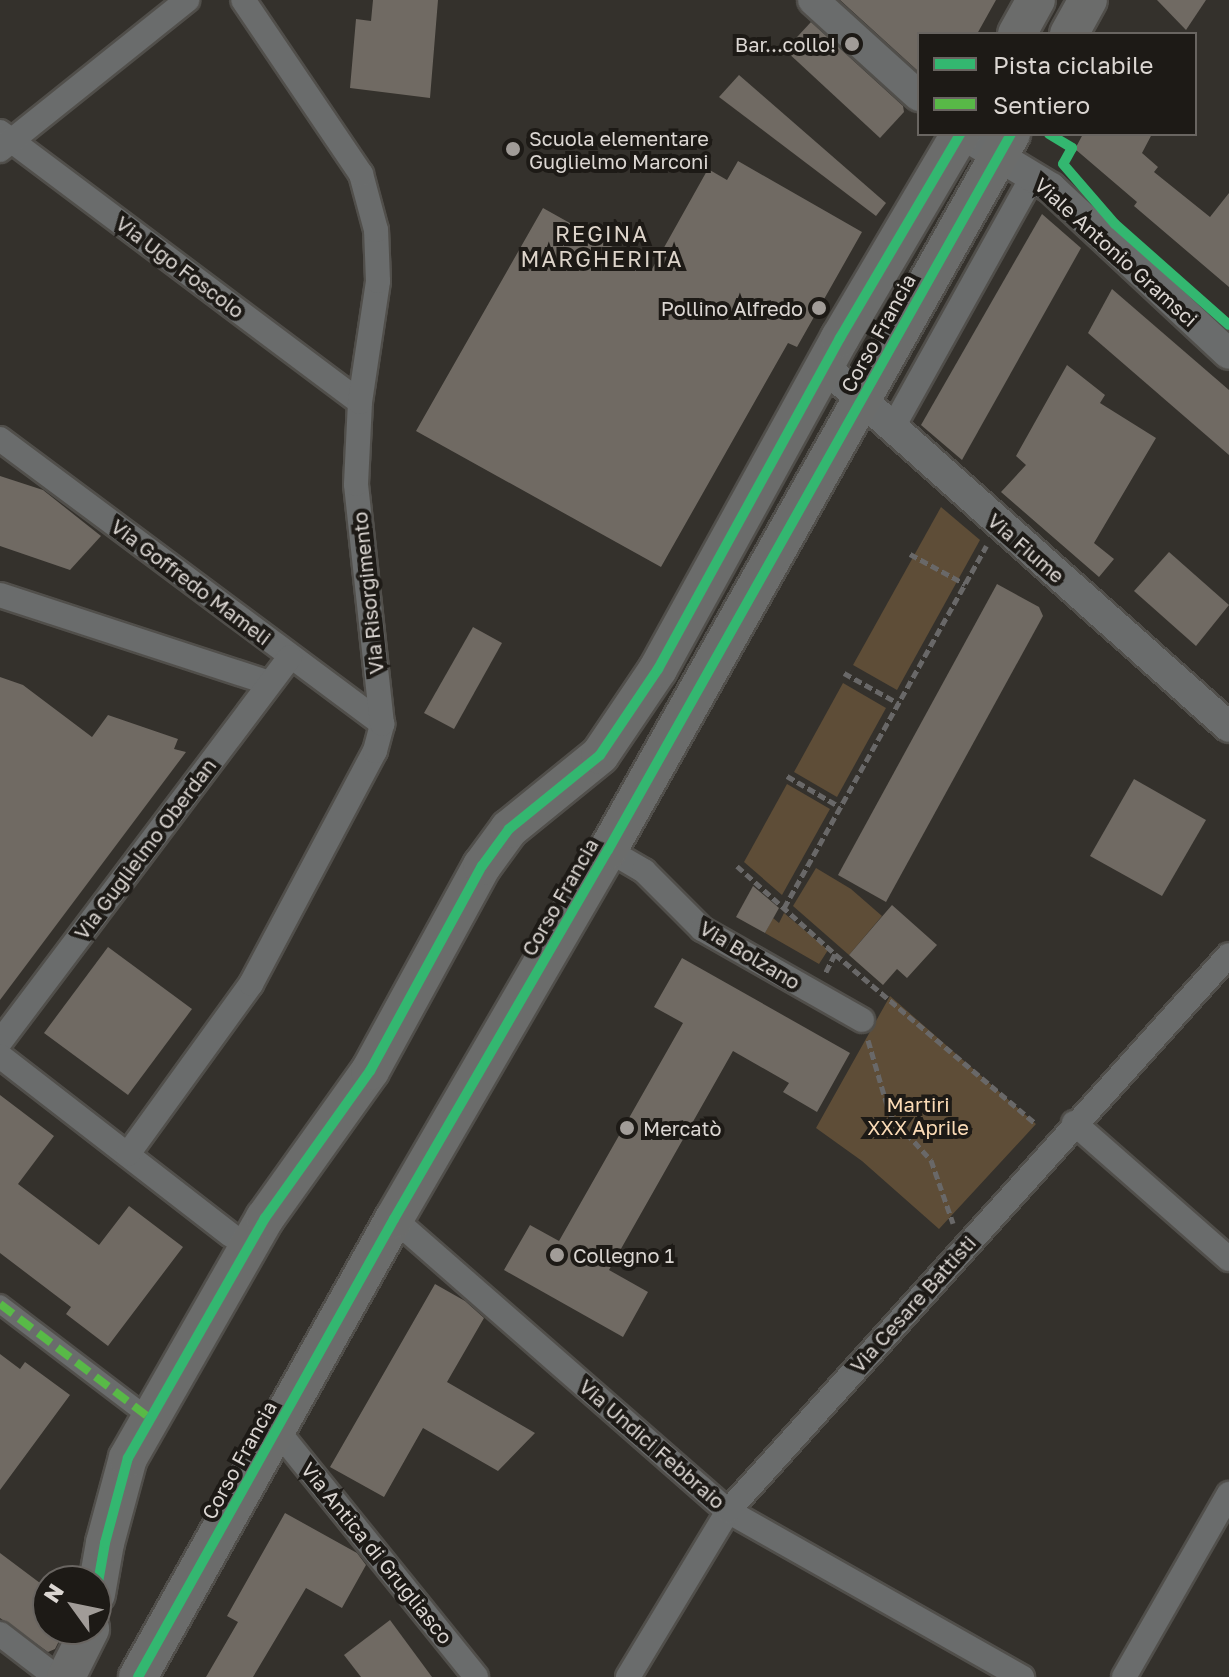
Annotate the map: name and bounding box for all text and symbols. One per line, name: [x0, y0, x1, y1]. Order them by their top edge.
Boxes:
place label: Bar...collo!: [735, 32, 836, 56]
legend: [917, 32, 1197, 136]
marker: Bar...collo!: [843, 35, 861, 53]
text: Pista ciclabile: [993, 50, 1153, 79]
text: Sentiero: [993, 90, 1090, 119]
place label: Scuola elementare Guglielmo Marconi: [529, 126, 709, 173]
marker: Scuola elementare Guglielmo Marconi: [504, 140, 522, 158]
street label: Viale Antonio Gramsci: [1030, 173, 1202, 331]
street label: Via Ugo Foscolo: [111, 211, 249, 323]
district label: REGINA MARGHERITA: [521, 220, 683, 272]
street label: Corso Francia: [836, 270, 920, 396]
place label: Pollino Alfredo: [661, 296, 803, 320]
marker: Pollino Alfredo: [810, 299, 828, 317]
street label: Via Fiume: [983, 508, 1069, 588]
street label: Via Risorgimento: [348, 511, 388, 675]
street label: Via Goffredo Mameli: [106, 514, 276, 650]
street label: Via Guglielmo Oberdan: [69, 754, 221, 944]
street label: Corso Francia: [517, 834, 603, 960]
street label: Via Bolzano: [695, 916, 805, 994]
park label: Martiri XXX Aprile: [867, 1092, 969, 1139]
place label: Mercatò: [643, 1116, 721, 1140]
marker: Mercatò: [618, 1119, 636, 1137]
street label: Via Cesare Battisti: [845, 1231, 981, 1377]
place label: Collegno 1: [573, 1243, 674, 1267]
marker: Collegno 1: [548, 1246, 566, 1264]
street label: Via Undici Febbraio: [574, 1374, 730, 1514]
street label: Corso Francia: [197, 1397, 281, 1523]
street label: Via Antica di Grugliasco: [296, 1457, 458, 1649]
north arrow: [32, 1565, 112, 1645]
text: N: [37, 1578, 69, 1607]

